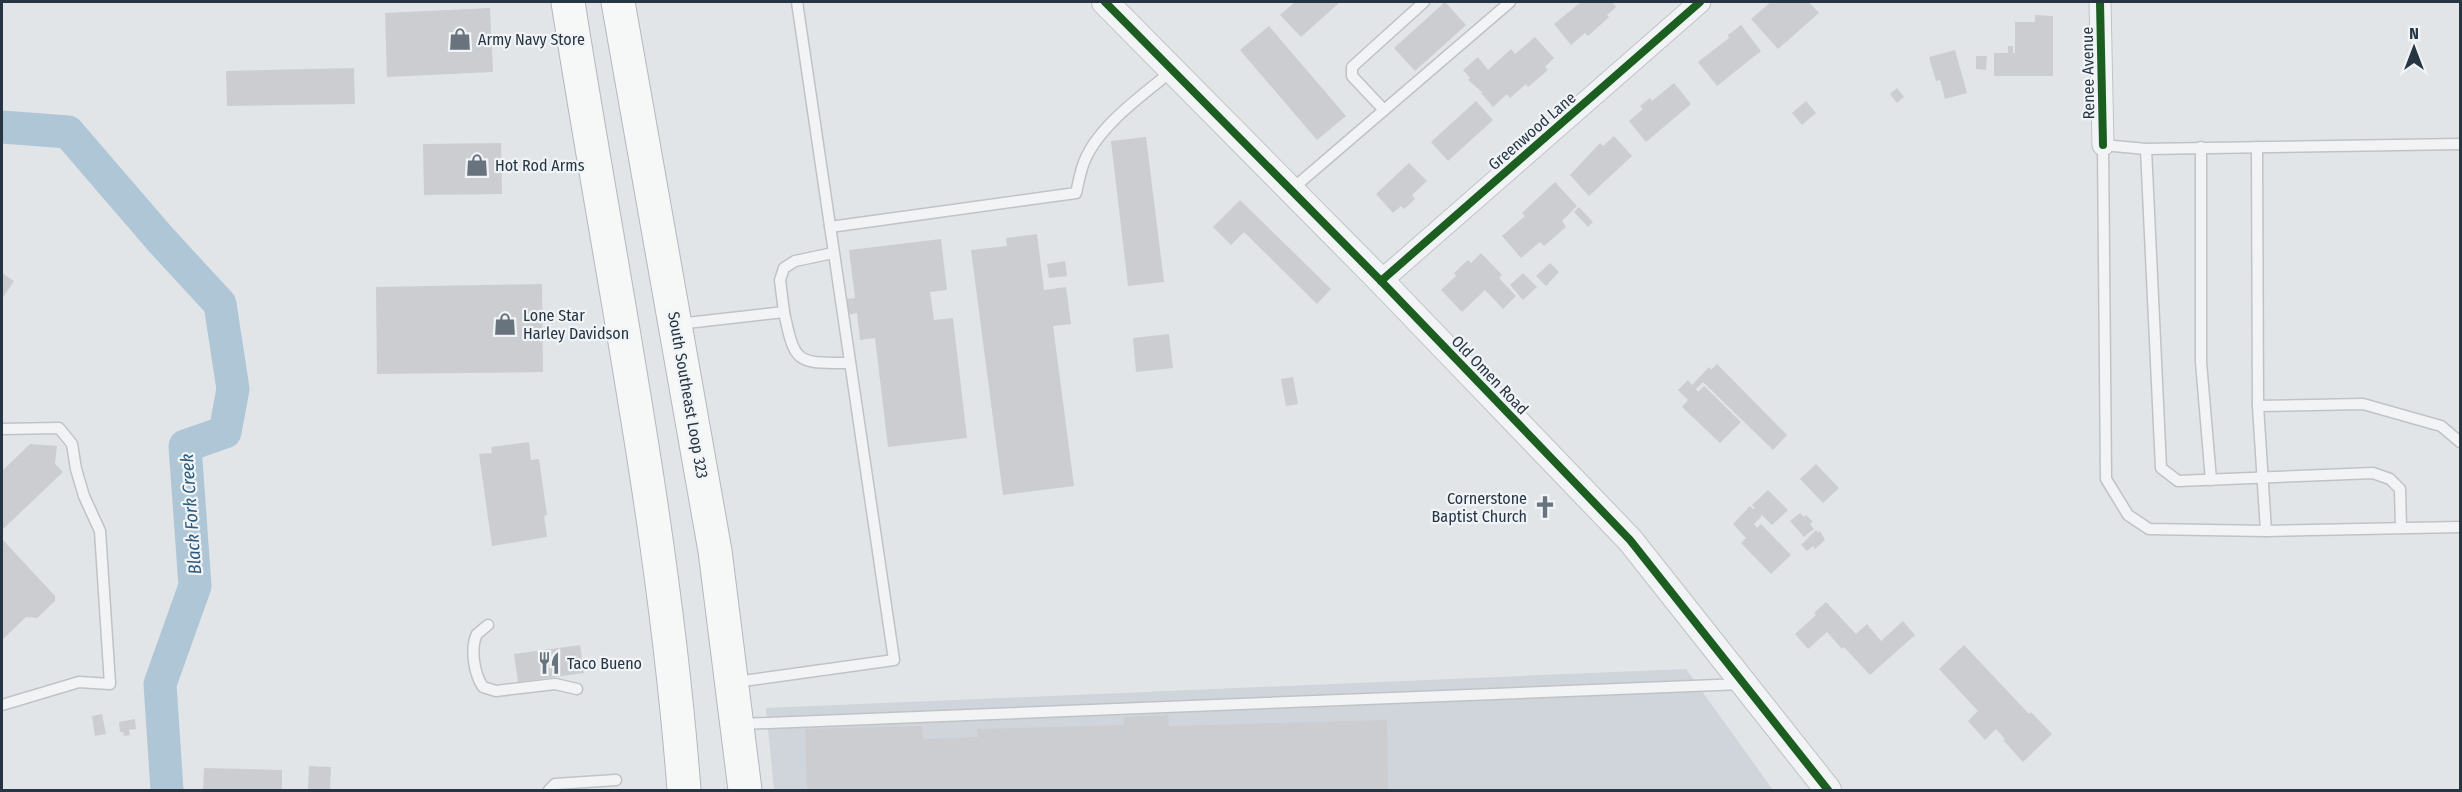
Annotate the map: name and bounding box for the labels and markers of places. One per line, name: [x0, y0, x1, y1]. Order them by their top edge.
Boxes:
shop icon: Army Navy Store: [447, 26, 473, 52]
place label: Army Navy Store: [478, 30, 585, 49]
shop icon: Hot Rod Arms: [464, 152, 490, 178]
place label: Hot Rod Arms: [495, 156, 585, 175]
place label: Lone Star Harley Davidson: [523, 306, 629, 343]
shop icon: Lone Star Harley Davidson: [492, 311, 518, 337]
place label: Cornerstone Baptist Church: [1432, 489, 1527, 526]
church icon: Cornerstone Baptist Church: [1532, 494, 1558, 520]
restaurant icon: Taco Bueno: [536, 650, 562, 676]
place label: Taco Bueno: [567, 654, 642, 673]

